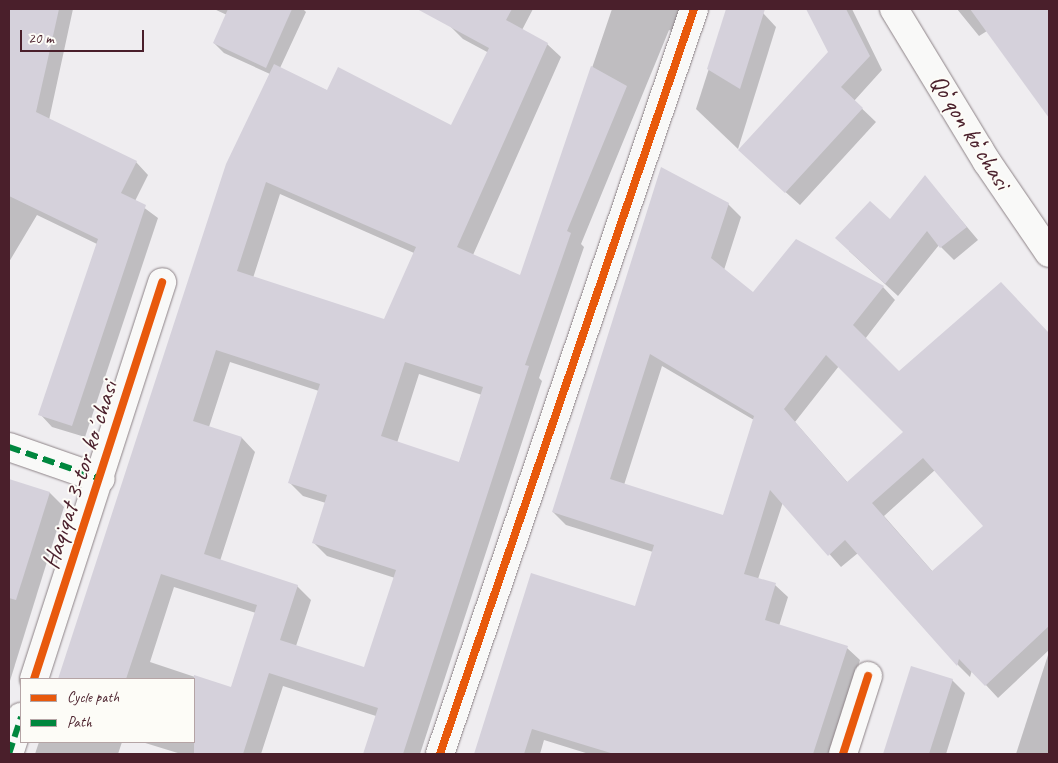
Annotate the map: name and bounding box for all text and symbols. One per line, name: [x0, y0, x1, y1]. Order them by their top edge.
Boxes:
scale bar: [22, 20, 146, 52]
text: 20 m: [28, 29, 54, 48]
street label: Qoʻqon koʻchasi: [923, 69, 1017, 195]
street label: Haqiqat 3-tor koʼchasi: [35, 377, 125, 573]
legend: [20, 678, 195, 743]
text: Cycle path: [67, 688, 119, 707]
text: Path: [67, 713, 92, 732]

